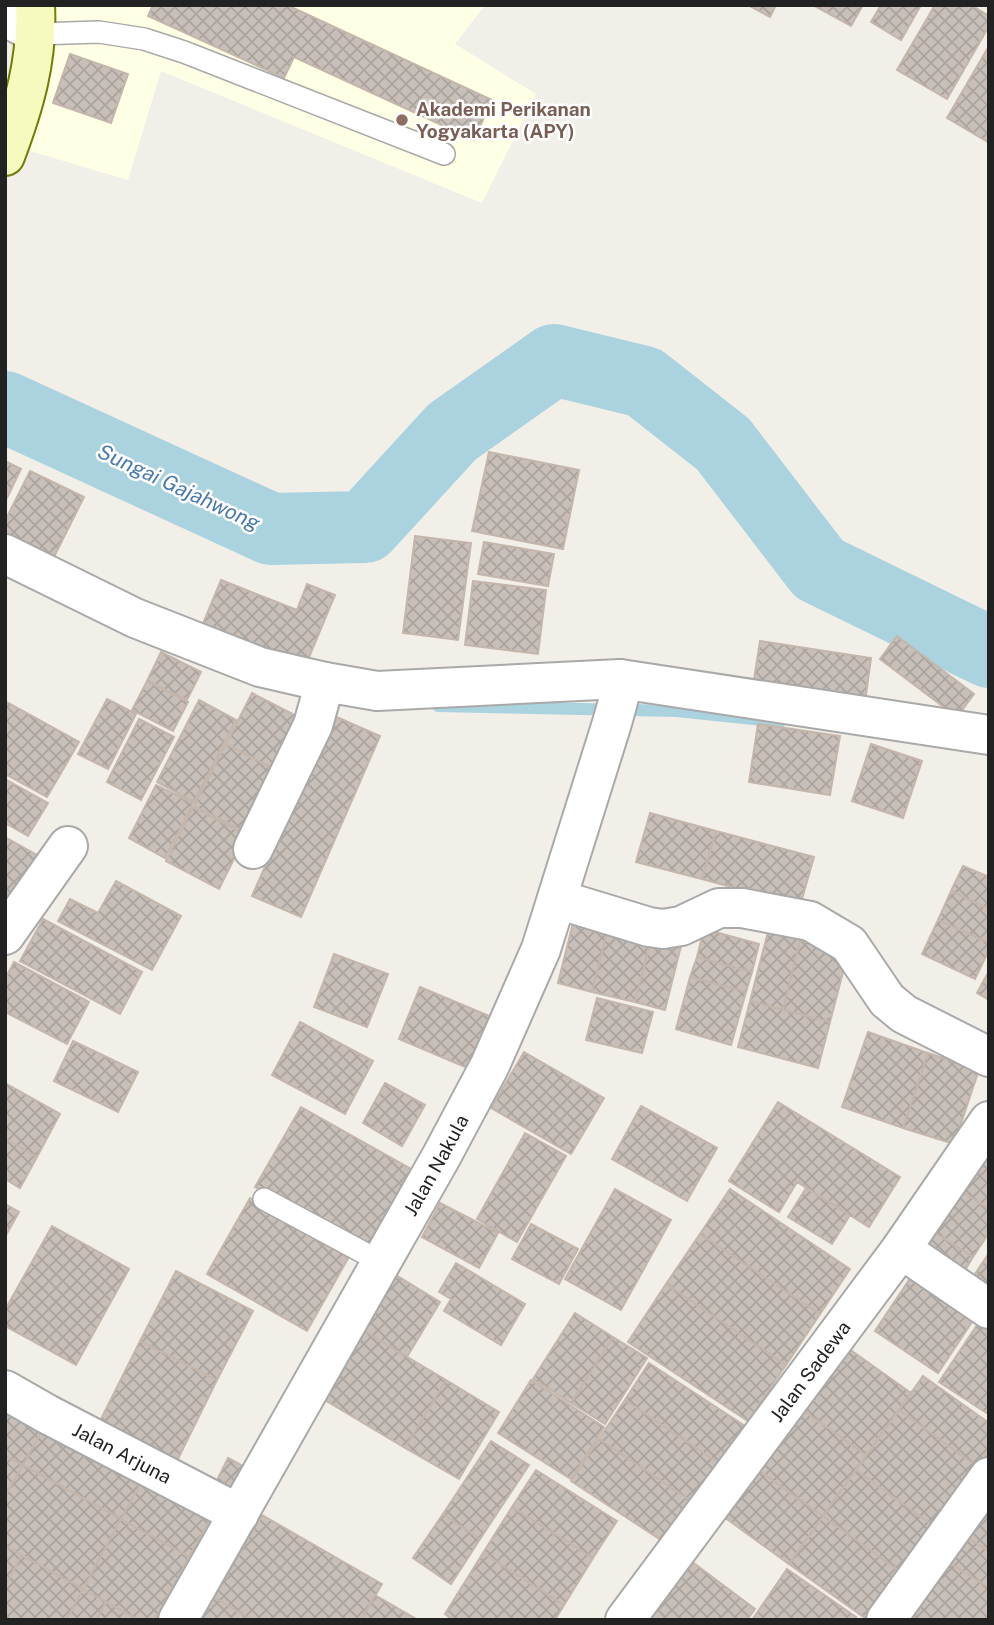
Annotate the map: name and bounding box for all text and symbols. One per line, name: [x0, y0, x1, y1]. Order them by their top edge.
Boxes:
place label: Akademi Perikanan Yogyakarta (APY): [416, 98, 591, 142]
marker: Akademi Perikanan Yogyakarta (APY): [394, 112, 410, 128]
water label: Sungai Gajahwong: [94, 438, 265, 536]
street label: Jalan Nakula: [399, 1111, 473, 1219]
street label: Jalan Sadewa: [765, 1317, 855, 1426]
street label: Jalan Arjuna: [69, 1418, 175, 1488]

